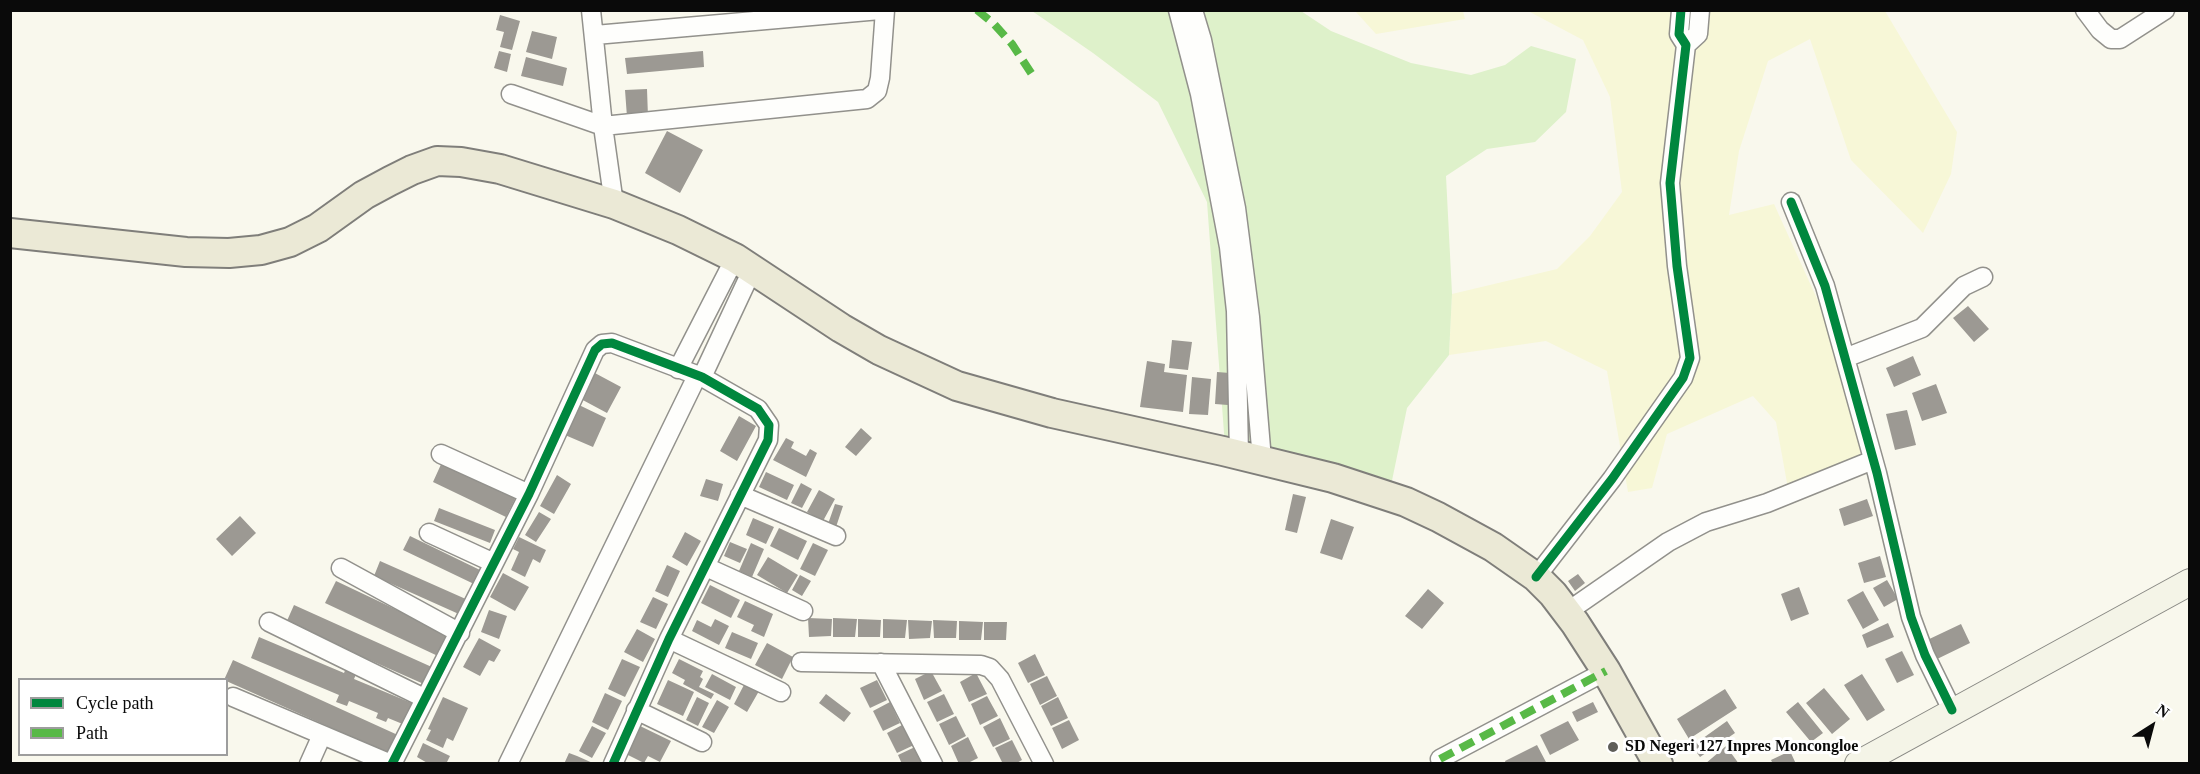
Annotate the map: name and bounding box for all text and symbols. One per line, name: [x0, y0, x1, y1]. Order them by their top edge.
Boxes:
legend: [18, 678, 228, 756]
text: Cycle path: [76, 693, 153, 713]
north arrow: [2122, 696, 2182, 756]
text: N: [2153, 701, 2173, 721]
text: Path: [76, 723, 108, 743]
place label: SD Negeri 127 Inpres Moncongloe: [1625, 737, 1858, 757]
marker: SD Negeri 127 Inpres Moncongloe: [1606, 740, 1620, 754]

